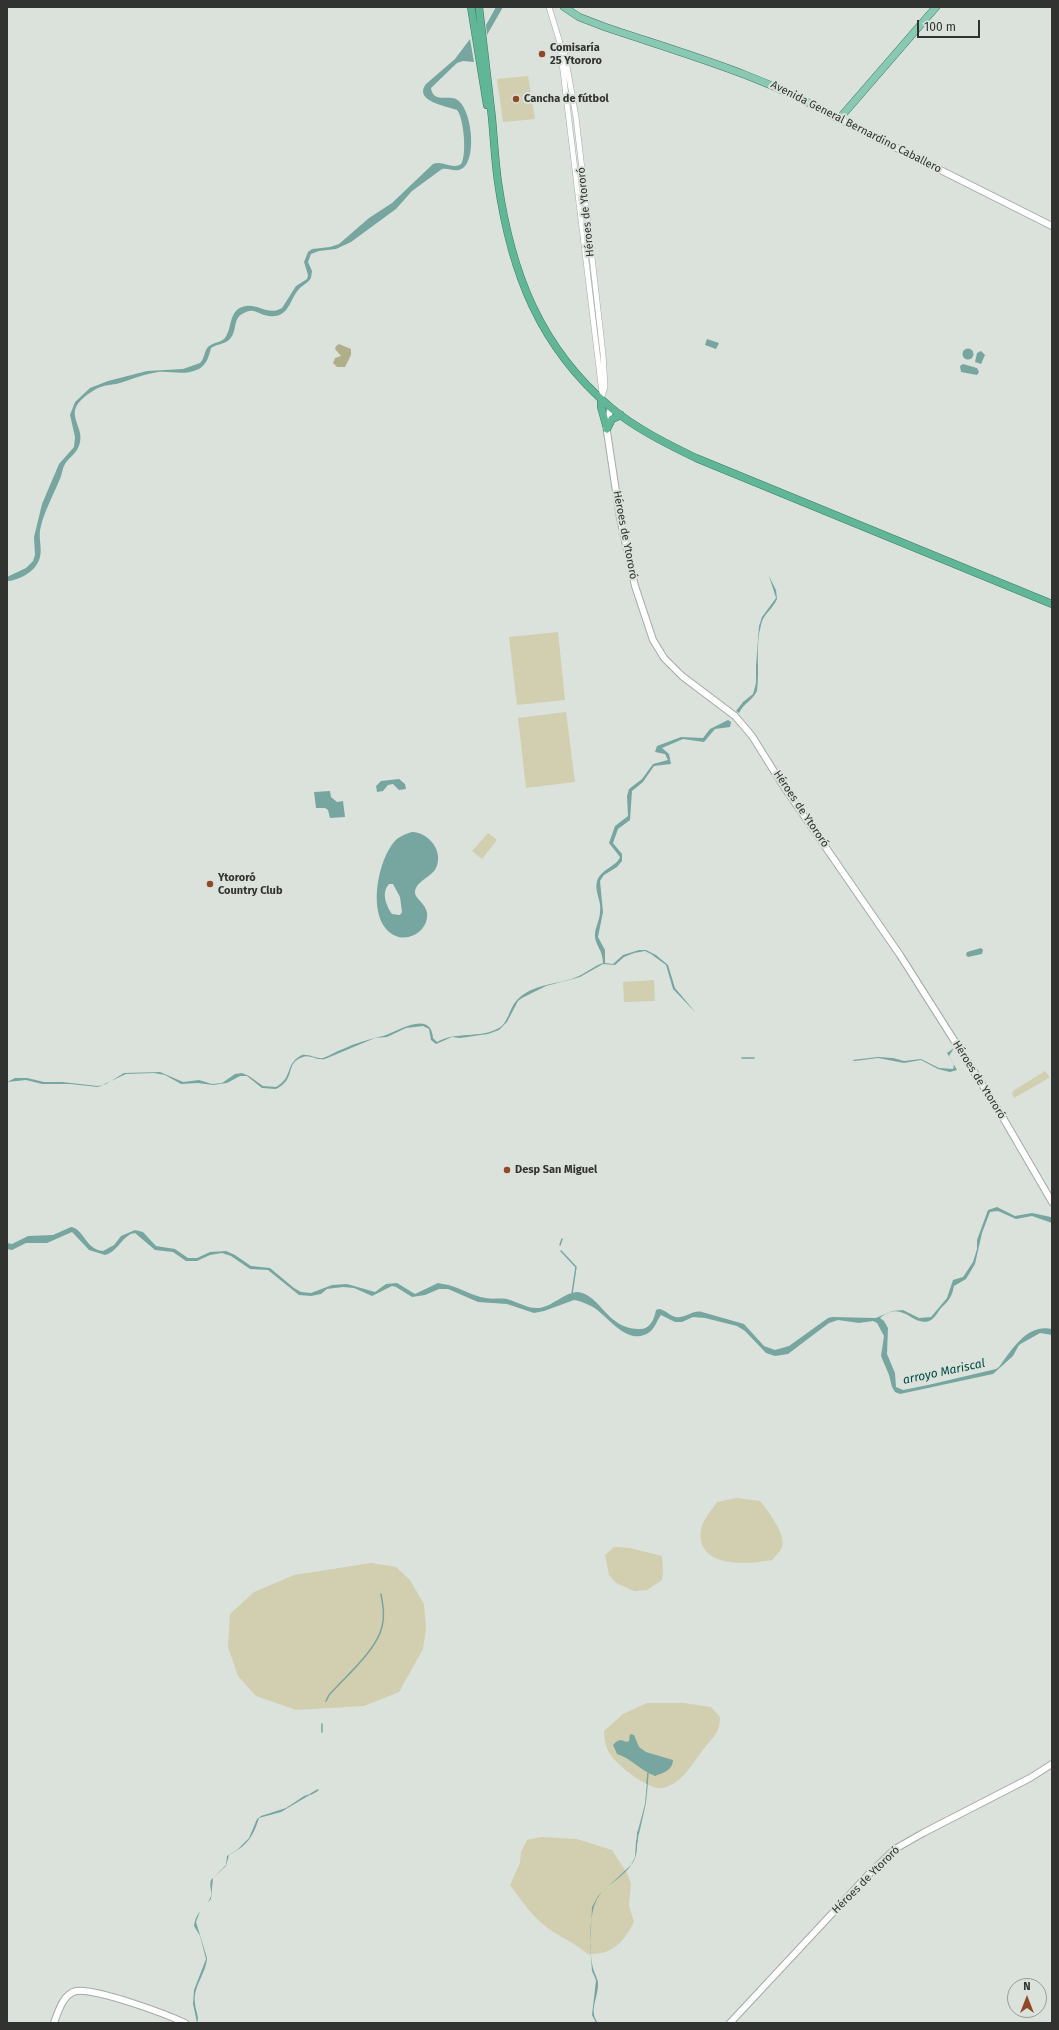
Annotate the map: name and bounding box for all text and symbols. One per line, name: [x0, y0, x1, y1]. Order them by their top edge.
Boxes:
scale bar: [919, 12, 982, 38]
text: 100 m: [924, 20, 956, 34]
place label: Comisaría 25 Ytororo: [550, 41, 602, 67]
marker: Comisaría 25 Ytororo: [537, 49, 547, 59]
street label: Avenida General Bernardino Caballero: [768, 78, 944, 176]
place label: Cancha de fútbol: [524, 92, 609, 106]
marker: Cancha de fútbol: [511, 94, 521, 104]
street label: Héroes de Ytororó: [575, 167, 597, 257]
street label: Héroes de Ytororó: [610, 490, 640, 580]
street label: Héroes de Ytororó: [770, 768, 832, 850]
place label: Ytororó Country Club: [218, 871, 282, 897]
marker: Ytororó Country Club: [205, 879, 215, 889]
street label: Héroes de Ytororó: [950, 1038, 1008, 1122]
place label: Desp San Miguel: [515, 1163, 597, 1177]
marker: Desp San Miguel: [502, 1165, 512, 1175]
water label: arroyo Mariscal: [902, 1356, 986, 1388]
street label: Héroes de Ytororó: [829, 1843, 903, 1917]
north arrow: [1007, 1978, 1047, 2018]
text: N: [1023, 1980, 1031, 1993]

